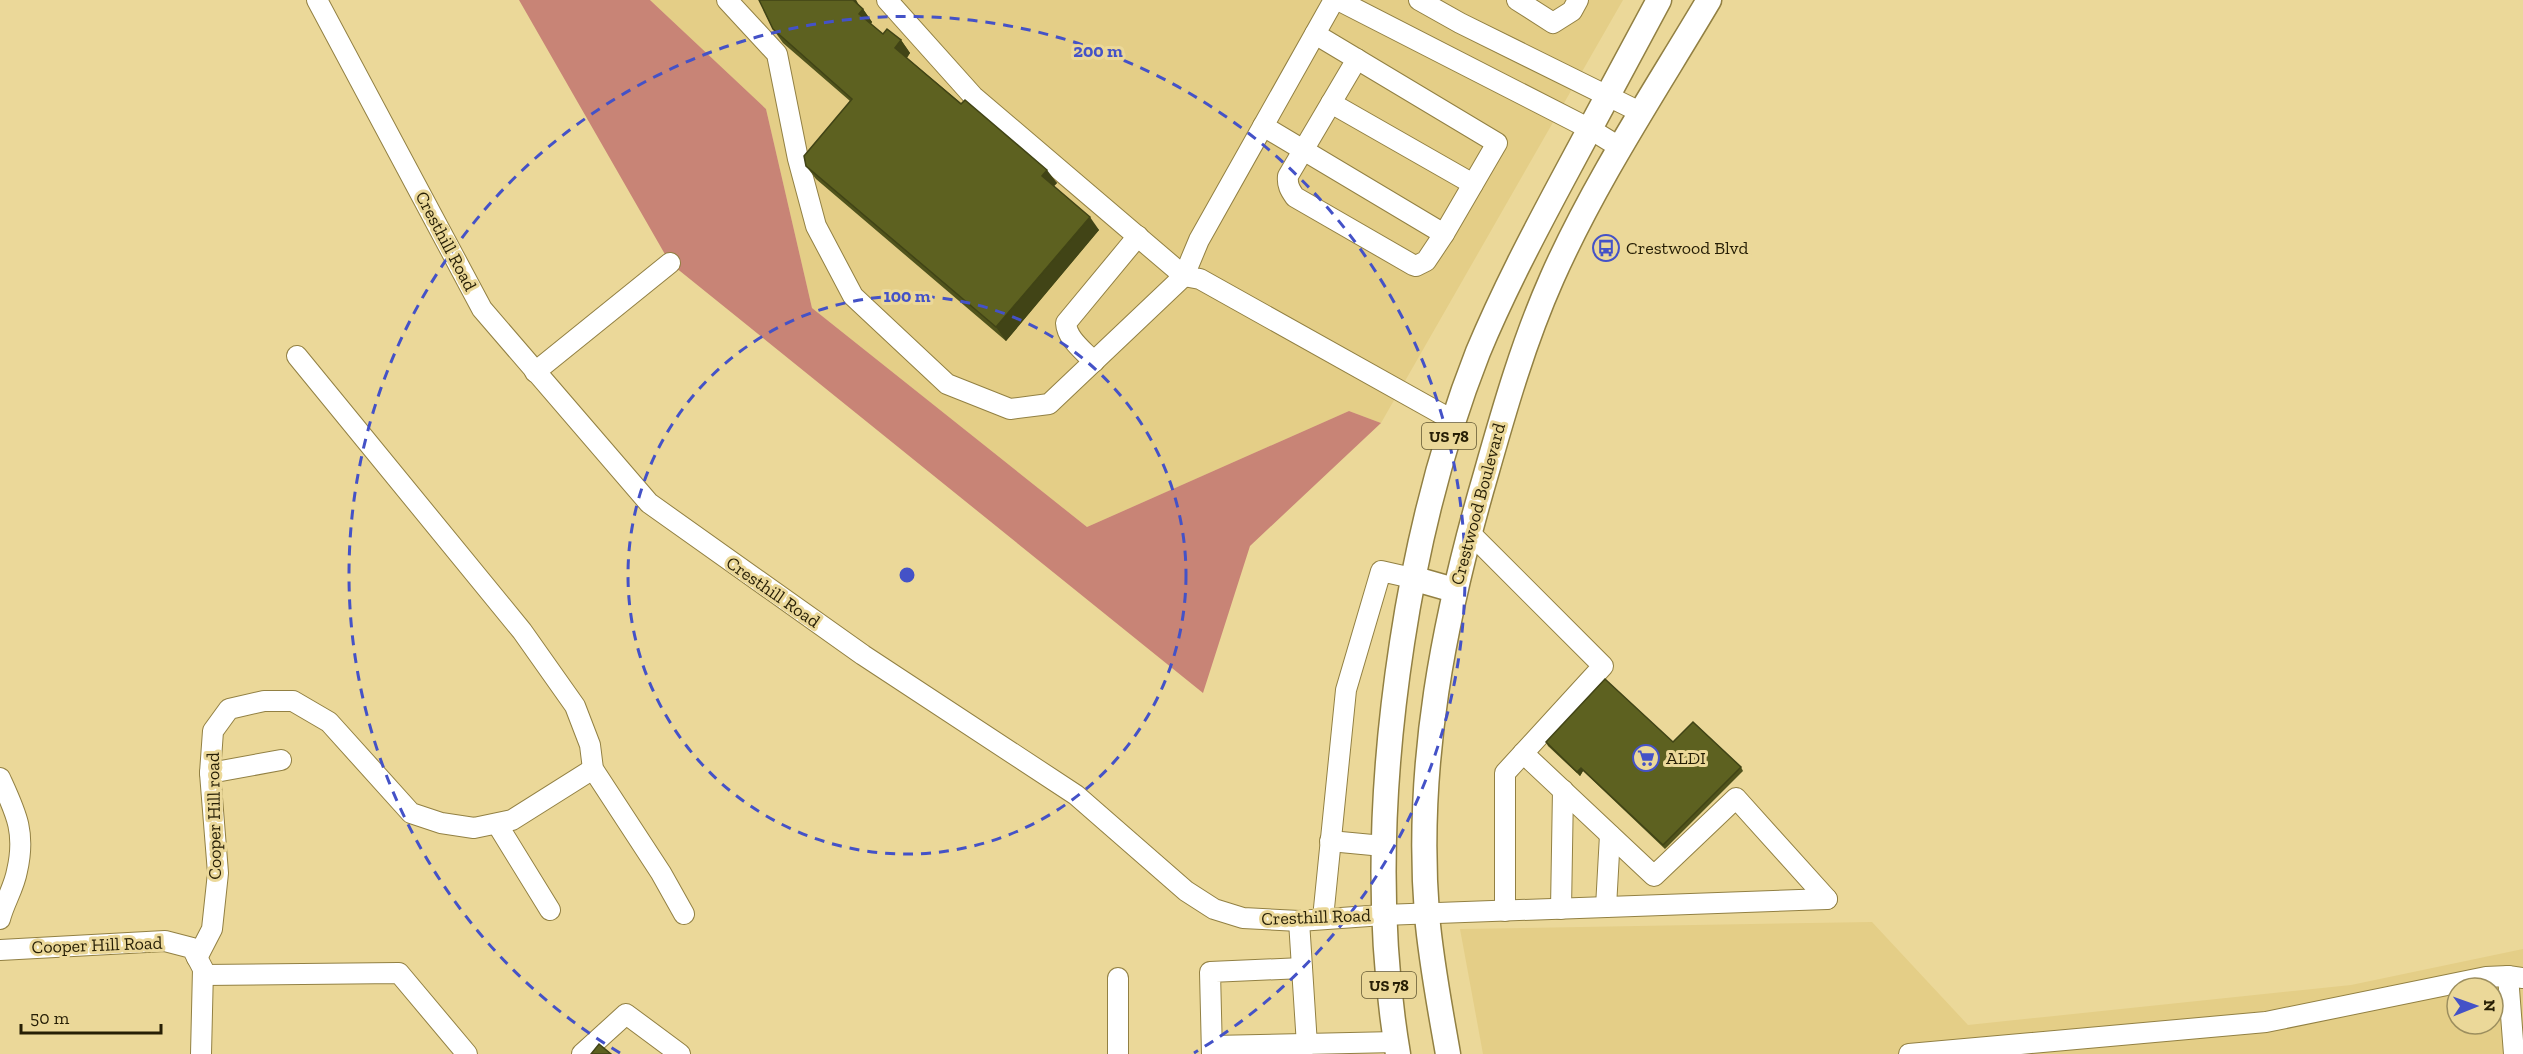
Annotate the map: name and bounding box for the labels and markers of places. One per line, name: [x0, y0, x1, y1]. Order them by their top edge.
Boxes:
bus stop icon: Crestwood Blvd: [1591, 233, 1621, 263]
place label: Crestwood Blvd: [1626, 237, 1748, 259]
centre of rings: [897, 565, 917, 585]
supermarket icon: ALDI: [1631, 743, 1661, 773]
place label: ALDI: [1666, 747, 1706, 769]

